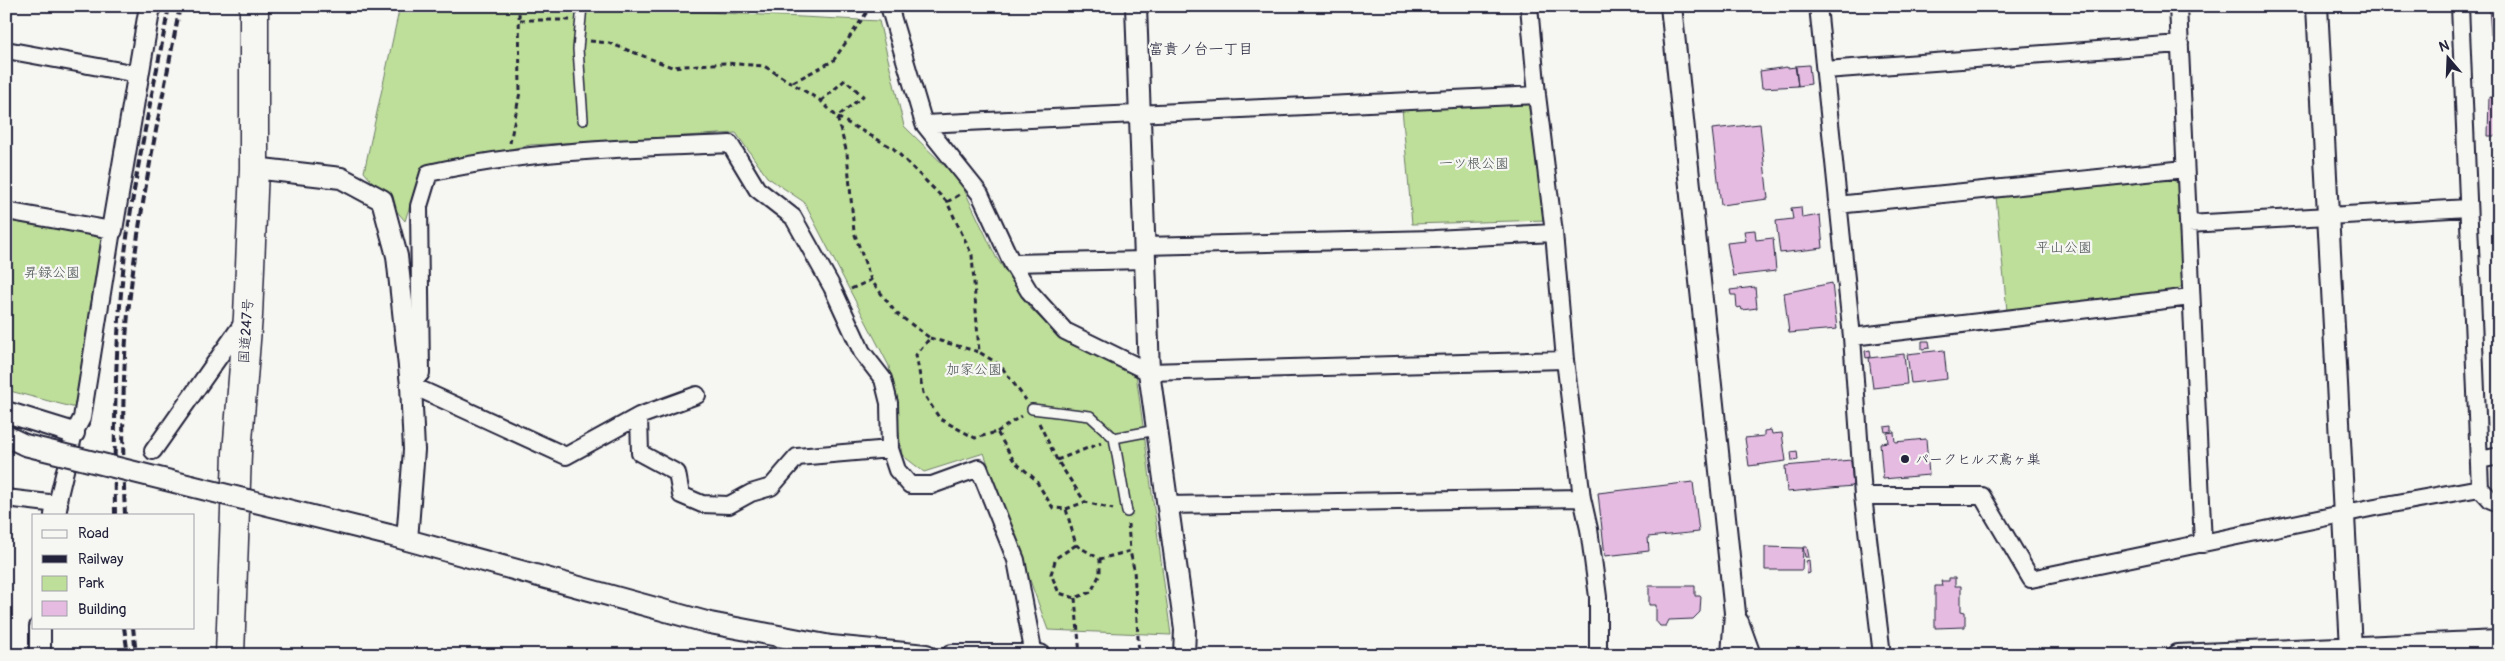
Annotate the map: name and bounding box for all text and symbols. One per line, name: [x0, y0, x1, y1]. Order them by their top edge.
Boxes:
north arrow: [2422, 32, 2472, 82]
text: N: [2437, 37, 2451, 56]
district label: 富貴ノ台一丁目: [1148, 40, 1254, 59]
park label: 一ツ根公園: [1439, 155, 1509, 172]
park label: 平山公園: [2036, 239, 2092, 256]
park label: 昇録公園: [24, 264, 80, 281]
street label: 国道247号: [235, 298, 257, 364]
park label: 加家公園: [946, 361, 1002, 378]
place label: パークヒルズ鳶ヶ巣: [1915, 451, 2041, 468]
marker: パークヒルズ鳶ヶ巣: [1899, 453, 1911, 465]
legend: [32, 514, 195, 628]
text: Road: [78, 524, 109, 543]
text: Railway: [78, 550, 124, 569]
text: Park: [78, 574, 105, 593]
text: Building: [78, 600, 126, 619]

